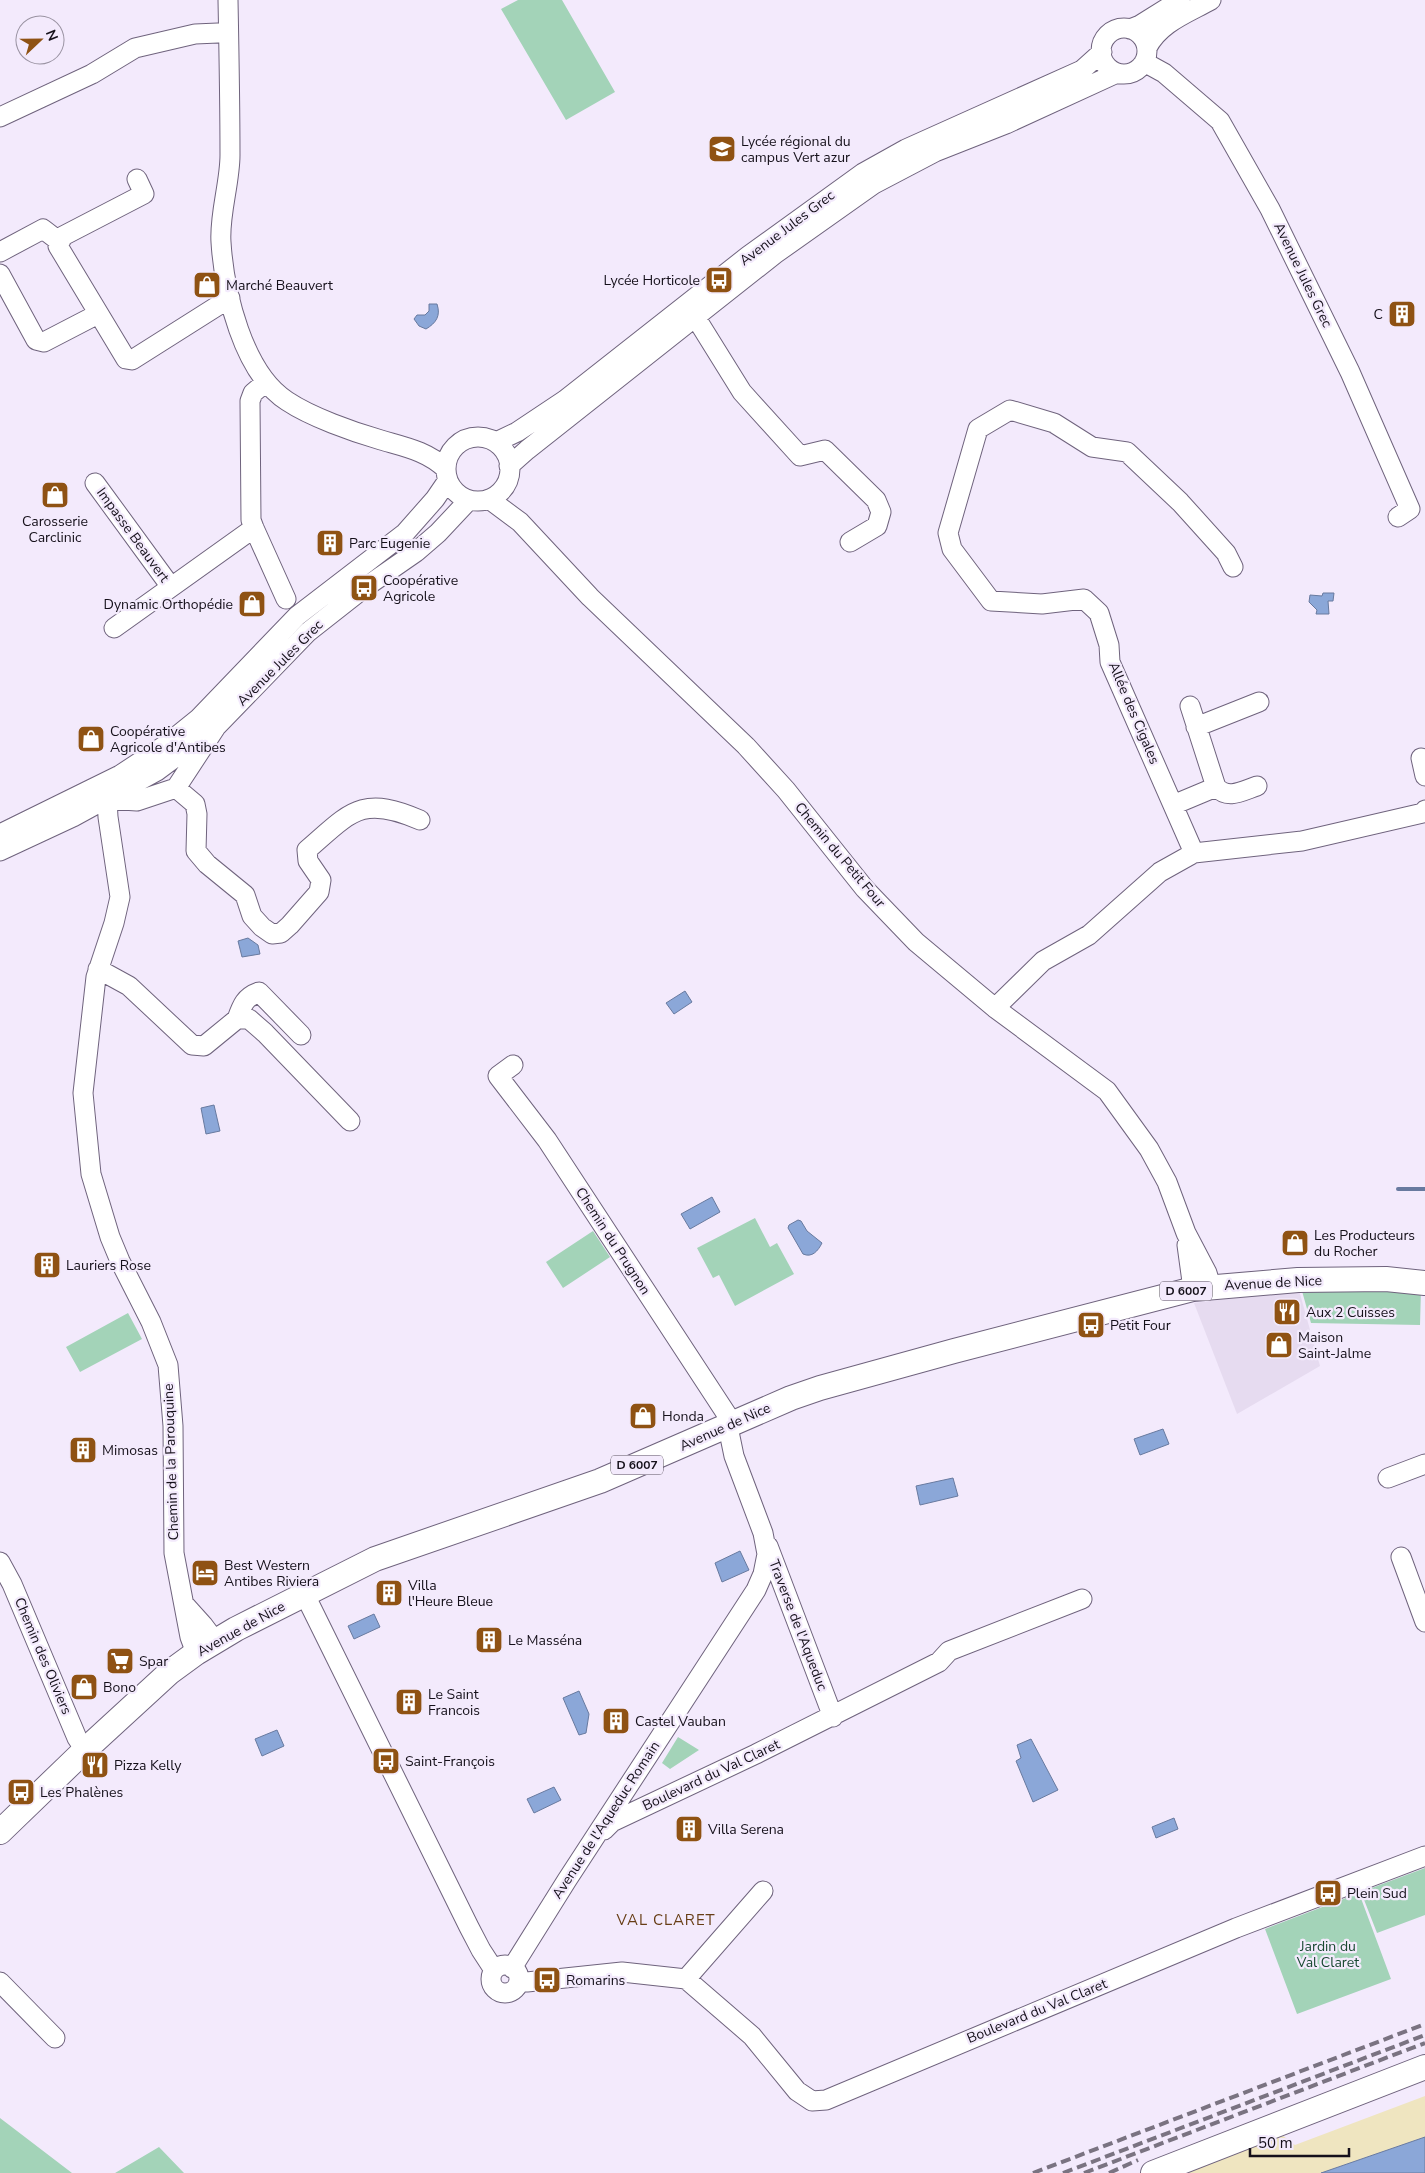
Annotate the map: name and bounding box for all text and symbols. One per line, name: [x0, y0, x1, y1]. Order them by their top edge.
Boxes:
north arrow: [15, 15, 65, 65]
text: N: [41, 27, 62, 44]
place label: Lycée régional du campus Vert azur: [741, 132, 851, 167]
school or university icon: Lycée régional du campus Vert azur: [707, 134, 737, 164]
street label: Avenue Jules Grec: [736, 186, 839, 270]
street label: Avenue Jules Grec: [1269, 219, 1337, 331]
bus stop icon: Lycée Horticole: [704, 265, 734, 295]
shop icon: Marché Beauvert: [192, 270, 222, 300]
place label: Lycée Horticole: [603, 271, 700, 290]
place label: Marché Beauvert: [226, 276, 333, 295]
building icon: C: [1387, 299, 1417, 329]
place label: C: [1374, 305, 1383, 324]
shop icon: Carosserie Carclinic: [40, 480, 70, 510]
street label: Impasse Beauvert: [92, 484, 174, 586]
place label: Carosserie Carclinic: [22, 512, 88, 547]
building icon: Parc Eugenie: [315, 528, 345, 558]
place label: Parc Eugenie: [349, 534, 430, 553]
place label: Coopérative Agricole: [383, 571, 458, 606]
bus stop icon: Coopérative Agricole: [349, 573, 379, 603]
shop icon: Dynamic Orthopédie: [237, 589, 267, 619]
place label: Dynamic Orthopédie: [104, 595, 233, 614]
street label: Avenue Jules Grec: [233, 615, 328, 710]
street label: Allée des Cigales: [1104, 659, 1164, 767]
place label: Coopérative Agricole d'Antibes: [110, 722, 226, 757]
shop icon: Coopérative Agricole d'Antibes: [76, 724, 106, 754]
street label: Chemin du Petit Four: [790, 798, 890, 912]
street label: Chemin du Prugnon: [571, 1184, 655, 1298]
place label: Les Producteurs du Rocher: [1314, 1226, 1415, 1261]
shop icon: Les Producteurs du Rocher: [1280, 1228, 1310, 1258]
building icon: Lauriers Rose: [32, 1250, 62, 1280]
place label: Lauriers Rose: [66, 1256, 151, 1275]
street label: Avenue de Nice: [1224, 1271, 1322, 1295]
road number: D 6007: [1160, 1282, 1212, 1300]
restaurant icon: Aux 2 Cuisses: [1272, 1297, 1302, 1327]
place label: Aux 2 Cuisses: [1306, 1303, 1395, 1322]
bus stop icon: Petit Four: [1076, 1310, 1106, 1340]
place label: Petit Four: [1110, 1316, 1171, 1335]
place label: Maison Saint-Jalme: [1298, 1328, 1371, 1363]
shop icon: Maison Saint-Jalme: [1264, 1330, 1294, 1360]
street label: Chemin de la Parouquine: [159, 1383, 183, 1541]
street label: Avenue de Nice: [676, 1398, 774, 1456]
shop icon: Honda: [628, 1401, 658, 1431]
place label: Honda: [662, 1407, 704, 1426]
building icon: Mimosas: [68, 1435, 98, 1465]
place label: Mimosas: [102, 1441, 158, 1460]
road number: D 6007: [611, 1456, 663, 1474]
place label: Best Western Antibes Riviera: [224, 1556, 319, 1591]
street label: Traverse de l'Aqueduc: [764, 1557, 832, 1694]
hotel icon: Best Western Antibes Riviera: [190, 1558, 220, 1588]
place label: Villa l'Heure Bleue: [407, 1576, 493, 1611]
building icon: Villa l'Heure Bleue: [374, 1578, 404, 1608]
street label: Chemin des Oliviers: [10, 1595, 76, 1718]
street label: Avenue de Nice: [194, 1597, 288, 1661]
building icon: Le Masséna: [474, 1625, 504, 1655]
place label: Le Masséna: [508, 1631, 582, 1650]
supermarket icon: Spar: [105, 1646, 135, 1676]
place label: Spar: [139, 1652, 168, 1671]
shop icon: Bono: [69, 1672, 99, 1702]
place label: Bono: [103, 1678, 136, 1697]
place label: Le Saint Francois: [428, 1685, 480, 1720]
building icon: Le Saint Francois: [394, 1687, 424, 1717]
building icon: Castel Vauban: [601, 1706, 631, 1736]
place label: Castel Vauban: [635, 1712, 726, 1731]
street label: Boulevard du Val Claret: [639, 1735, 783, 1815]
street label: Avenue de l'Aqueduc Romain: [548, 1737, 664, 1903]
bus stop icon: Saint-François: [371, 1746, 401, 1776]
restaurant icon: Pizza Kelly: [80, 1750, 110, 1780]
place label: Saint-François: [405, 1752, 495, 1771]
place label: Pizza Kelly: [114, 1756, 182, 1775]
bus stop icon: Les Phalènes: [6, 1777, 36, 1807]
place label: Les Phalènes: [40, 1783, 123, 1802]
building icon: Villa Serena: [674, 1814, 704, 1844]
place label: Villa Serena: [707, 1820, 784, 1839]
bus stop icon: Plein Sud: [1313, 1878, 1343, 1908]
place label: Plein Sud: [1347, 1884, 1407, 1903]
district label: VAL CLARET: [616, 1910, 715, 1930]
park label: Jardin du Val Claret: [1296, 1937, 1359, 1972]
bus stop icon: Romarins: [532, 1965, 562, 1995]
place label: Romarins: [566, 1971, 626, 1990]
street label: Boulevard du Val Claret: [964, 1974, 1110, 2048]
scale bar: [1250, 2126, 1349, 2158]
text: 50 m: [1258, 2133, 1293, 2153]

